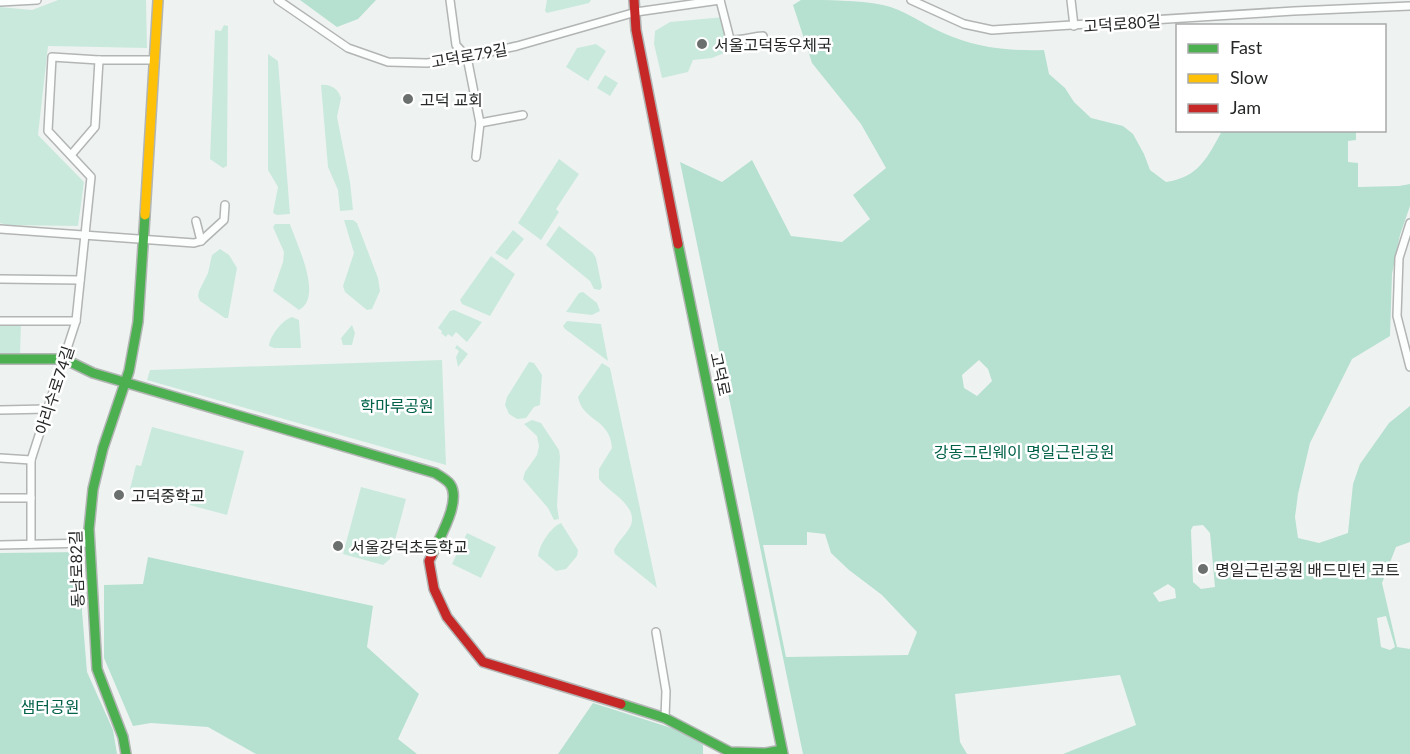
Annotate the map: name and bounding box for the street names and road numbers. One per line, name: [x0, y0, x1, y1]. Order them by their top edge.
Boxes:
street label: 고덕로80길: [1083, 11, 1161, 35]
street label: 고덕로79길: [429, 39, 509, 71]
street label: 아리수로74길: [31, 343, 77, 437]
street label: 고덕로: [707, 350, 735, 398]
street label: 동남로82길: [65, 530, 87, 608]

